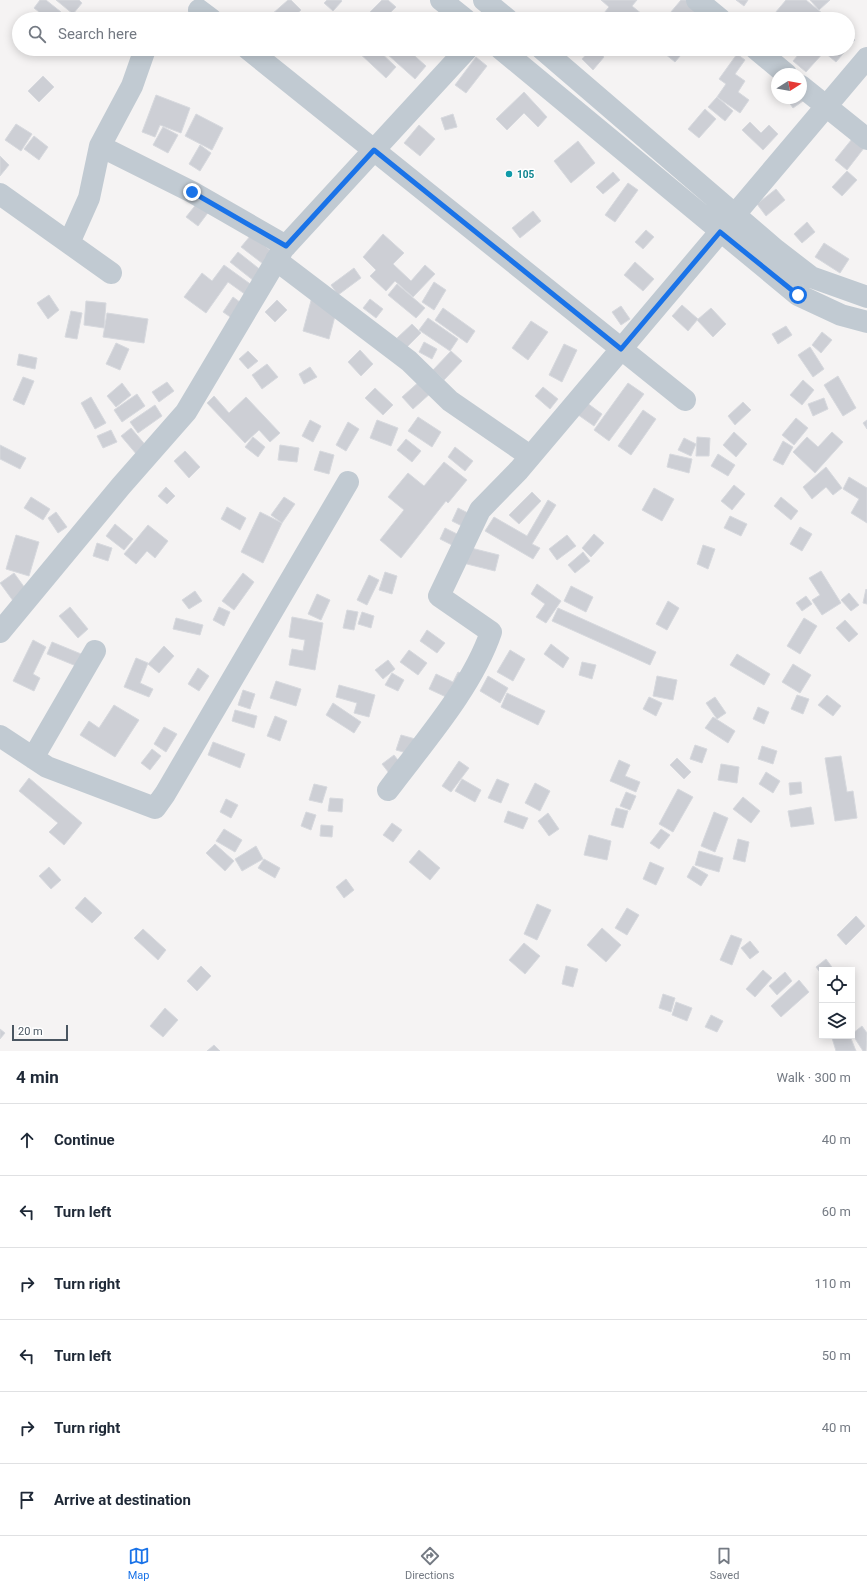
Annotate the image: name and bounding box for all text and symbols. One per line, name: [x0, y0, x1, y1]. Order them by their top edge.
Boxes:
search box: [12, 12, 855, 56]
icon: search: [26, 23, 48, 45]
text: Search here: [58, 25, 137, 43]
north arrow: [771, 68, 807, 104]
marker: 105: [504, 169, 514, 179]
place label: 105: [517, 169, 534, 180]
route end: [183, 183, 201, 201]
route start: [789, 286, 807, 304]
map controls: [819, 967, 855, 1039]
button: locate: [819, 967, 855, 1003]
button: layers: [819, 1003, 855, 1039]
scale bar: [12, 1023, 68, 1042]
text: 20 m: [18, 1025, 43, 1038]
text: 4 min: [16, 1067, 59, 1087]
text: Walk · 300 m: [776, 1070, 851, 1085]
icon: ahead: [16, 1129, 38, 1151]
text: Continue: [54, 1131, 115, 1149]
text: 40 m: [822, 1132, 851, 1147]
icon: left: [16, 1201, 38, 1223]
text: Turn left: [54, 1203, 111, 1221]
text: 60 m: [822, 1204, 851, 1219]
icon: right: [16, 1273, 38, 1295]
text: Turn right: [54, 1275, 120, 1293]
text: 110 m: [814, 1276, 851, 1291]
icon: left: [16, 1345, 38, 1367]
text: Turn left: [54, 1347, 111, 1365]
text: 50 m: [822, 1348, 851, 1363]
icon: right: [16, 1417, 38, 1439]
text: Turn right: [54, 1419, 120, 1437]
text: 40 m: [822, 1420, 851, 1435]
icon: arrive: [16, 1489, 38, 1511]
text: Arrive at destination: [54, 1491, 191, 1509]
tab: Map: [128, 1545, 150, 1582]
tab: Directions: [405, 1545, 454, 1582]
tab: Saved: [710, 1545, 739, 1582]

